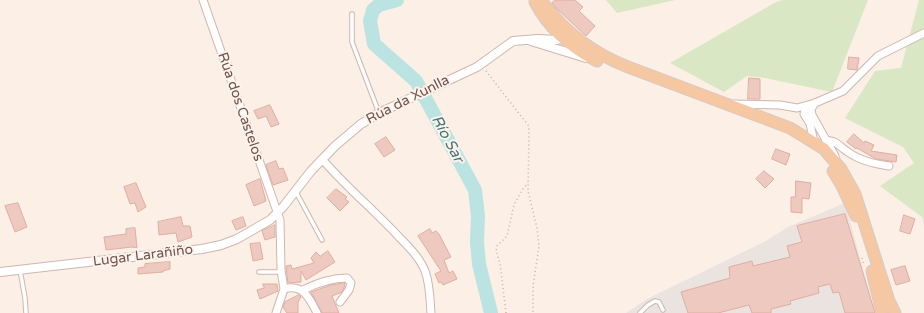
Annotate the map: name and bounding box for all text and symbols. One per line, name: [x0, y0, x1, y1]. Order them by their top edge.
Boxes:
street label: Rúa dos Castelos: [214, 50, 266, 164]
street label: Rúa da Xunlla: [364, 72, 452, 128]
water label: Río Sar: [427, 112, 467, 166]
street label: Lugar Larañiño: [92, 242, 194, 270]

